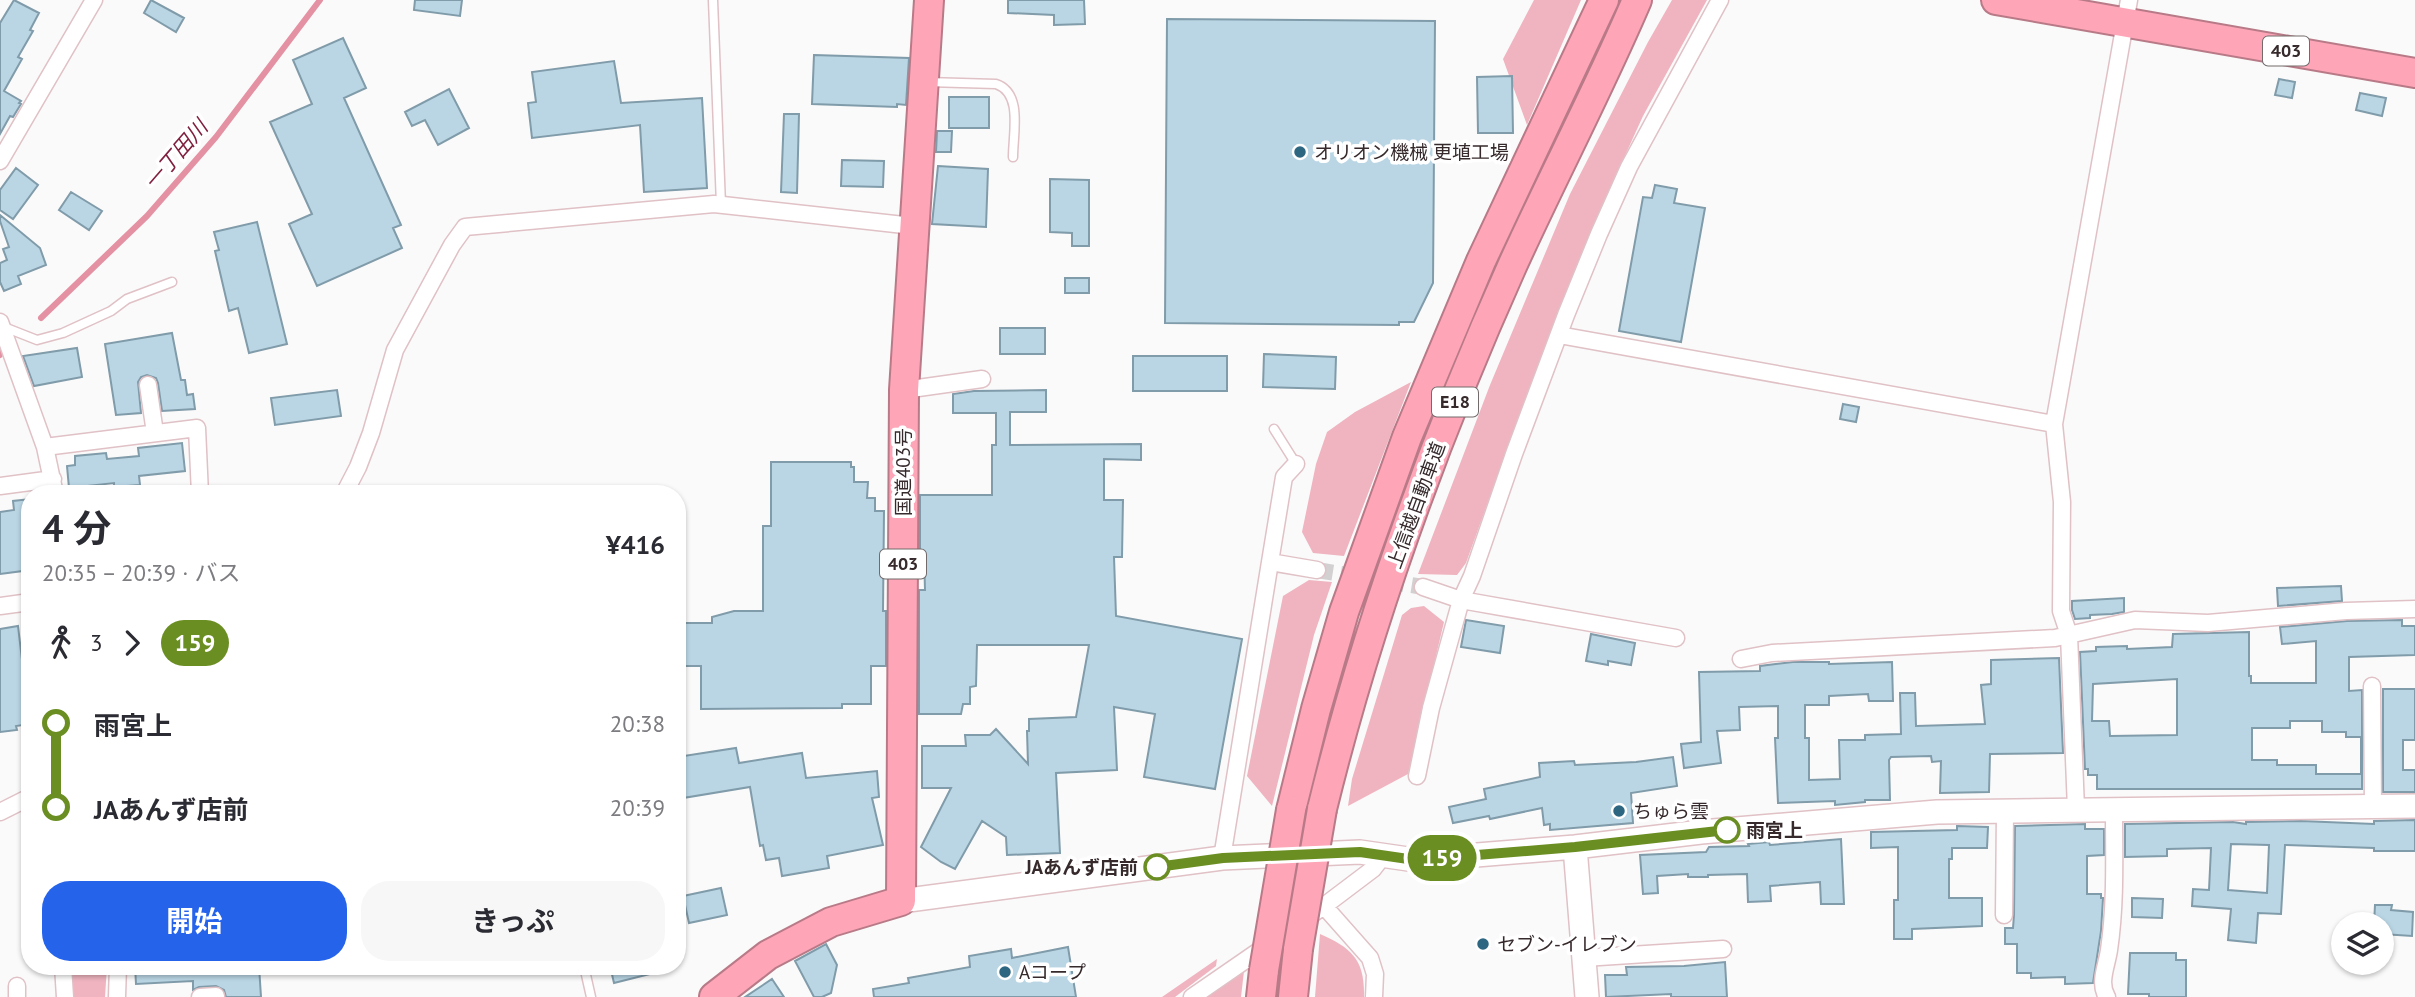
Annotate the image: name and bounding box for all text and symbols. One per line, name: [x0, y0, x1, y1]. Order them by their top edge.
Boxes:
road number: 403: [2263, 36, 2309, 66]
water label: 一丁田川: [138, 113, 215, 195]
place label: オリオン機械 更埴工場: [1314, 140, 1509, 164]
marker: オリオン機械 更埴工場: [1292, 144, 1308, 160]
road number: E18: [1432, 388, 1478, 416]
street label: 国道403号: [891, 428, 915, 516]
street label: 上信越自動車道: [1382, 438, 1450, 572]
text: 4 分: [42, 503, 111, 552]
text: ¥416: [606, 528, 665, 561]
road number: 403: [880, 550, 926, 578]
text: 20:35 – 20:39 · バス: [42, 558, 241, 587]
icon: walk: [42, 624, 80, 662]
icon: forward: [113, 624, 151, 662]
text: 159: [175, 627, 215, 658]
text: 3: [90, 628, 103, 657]
text: 雨宮上: [94, 709, 172, 742]
text: 20:38: [610, 709, 665, 738]
text: JAあんず店前: [94, 793, 248, 826]
text: 20:39: [610, 793, 665, 822]
place label: ちゅら雲: [1633, 799, 1709, 823]
marker: ちゅら雲: [1611, 803, 1627, 819]
marker: 雨宮上: [1714, 817, 1740, 843]
place label: 雨宮上: [1746, 818, 1803, 842]
line badge: 159: [1402, 835, 1482, 881]
text: 159: [1422, 842, 1462, 873]
marker: JAあんず店前: [1144, 854, 1170, 880]
place label: JAあんず店前: [1024, 855, 1138, 879]
button: 開始: [42, 881, 347, 961]
button: きっぷ: [361, 881, 665, 961]
map controls: [2331, 912, 2394, 975]
button: layers: [2331, 912, 2394, 975]
place label: セブン-イレブン: [1497, 932, 1637, 956]
marker: セブン-イレブン: [1475, 936, 1491, 952]
place label: Aコープ: [1019, 960, 1086, 984]
marker: Aコープ: [997, 964, 1013, 980]

